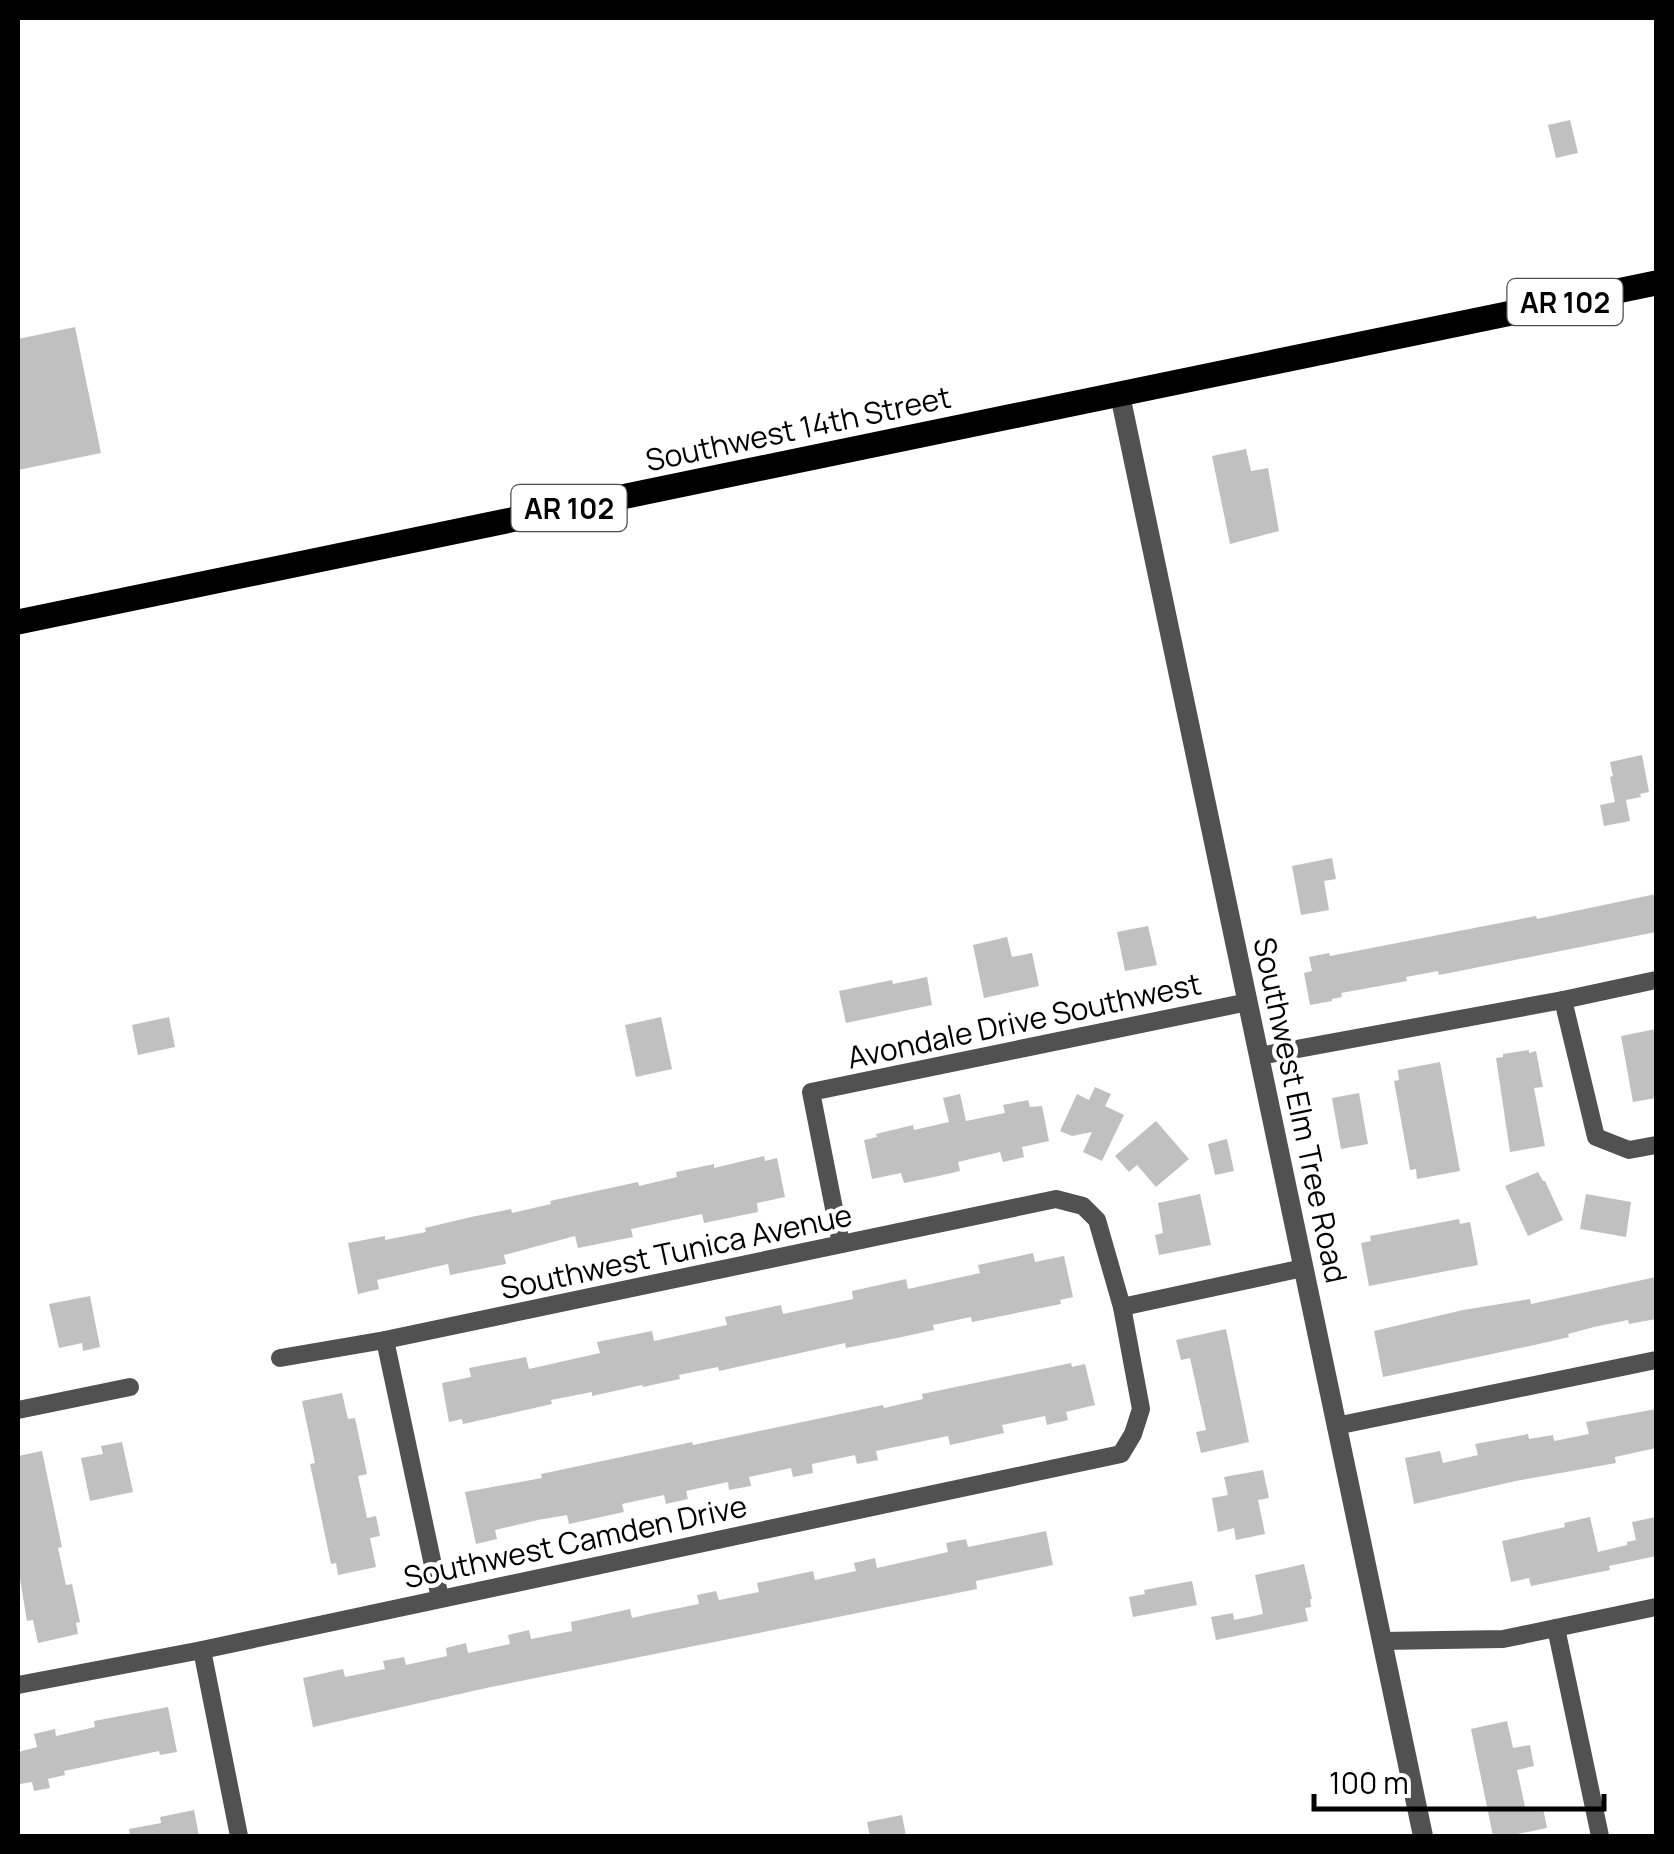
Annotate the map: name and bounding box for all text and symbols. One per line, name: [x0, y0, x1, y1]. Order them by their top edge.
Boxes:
road number: AR 102: [1508, 279, 1622, 325]
street label: Southwest 14th Street: [642, 376, 954, 480]
road number: AR 102: [512, 485, 626, 531]
street label: Southwest Elm Tree Road: [1244, 933, 1358, 1287]
street label: Avondale Drive Southwest: [843, 962, 1205, 1078]
street label: Southwest Tunica Avenue: [496, 1194, 856, 1308]
street label: Southwest Camden Drive: [400, 1485, 750, 1597]
scale bar: [1314, 1749, 1604, 1811]
text: 100 m: [1329, 1762, 1409, 1803]

